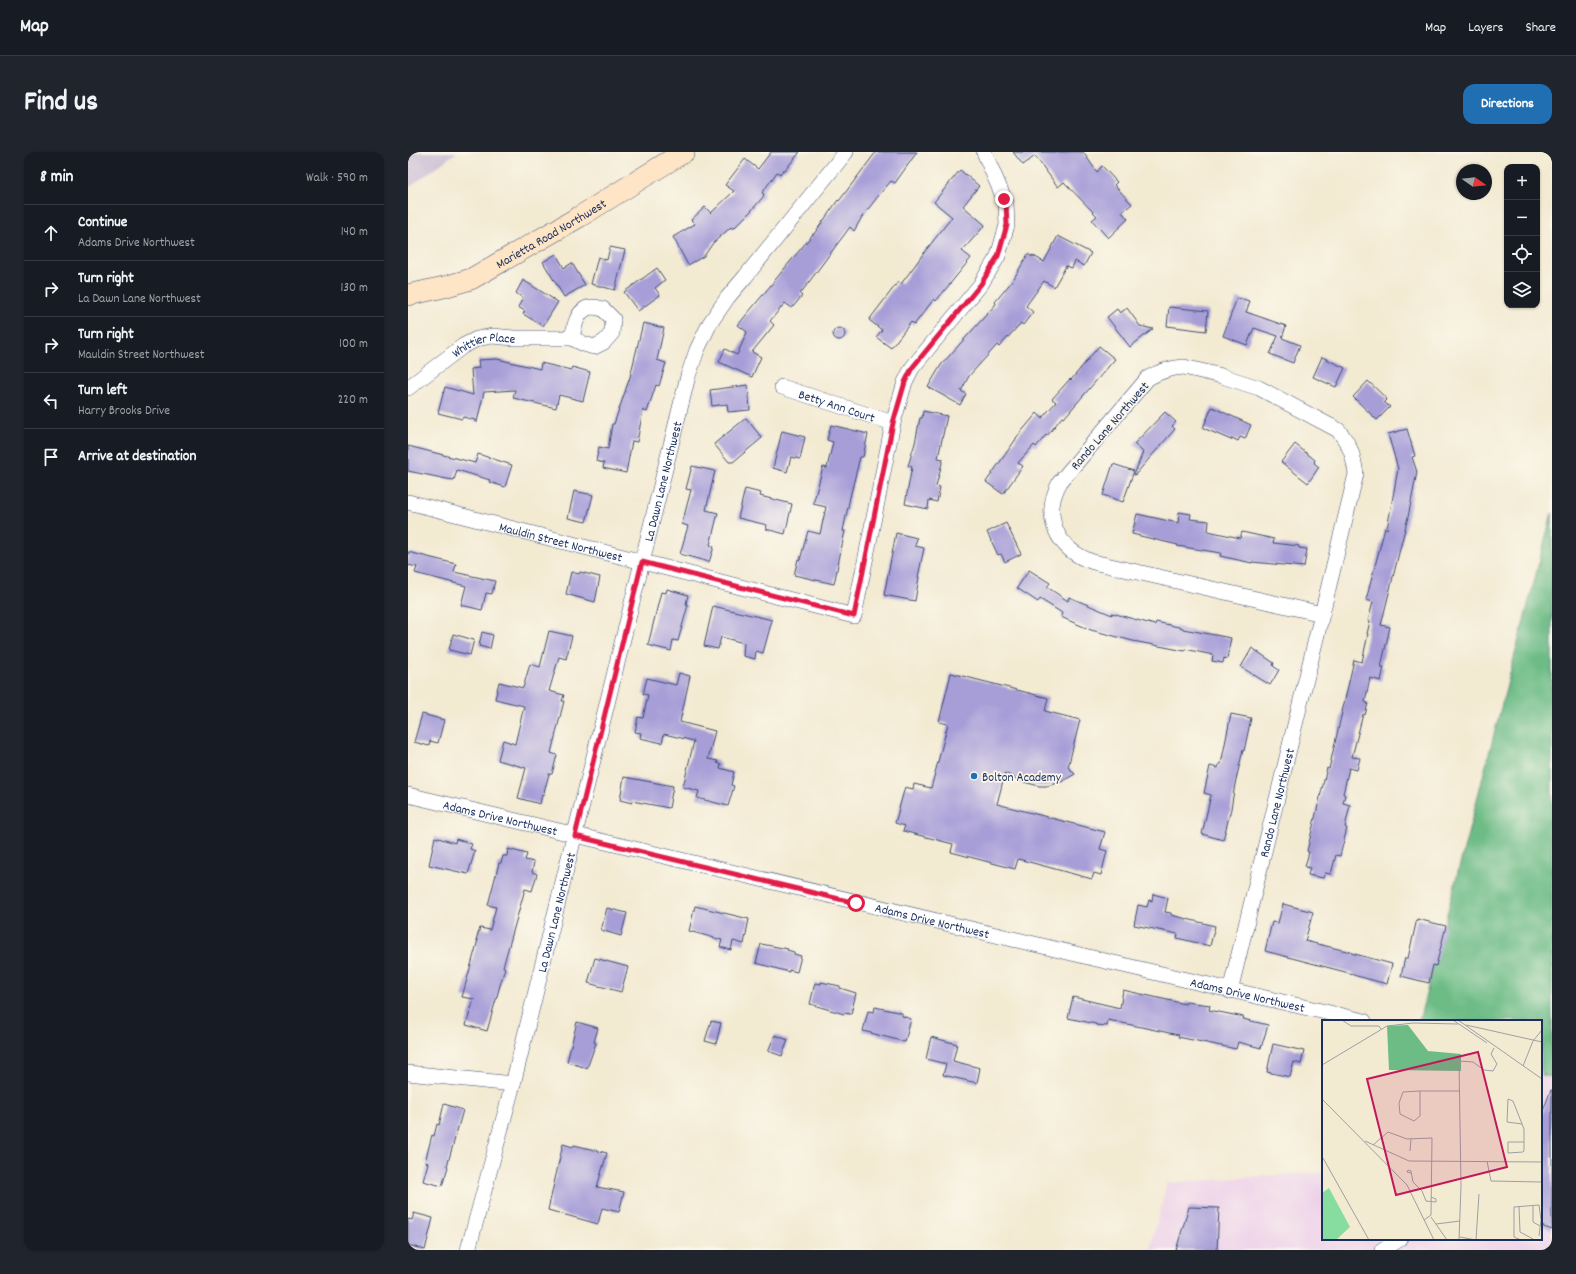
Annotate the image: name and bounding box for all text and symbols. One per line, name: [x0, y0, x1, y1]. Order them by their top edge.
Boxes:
text: Map: [20, 14, 49, 41]
text: Map: [1425, 18, 1446, 38]
text: Layers: [1468, 18, 1503, 38]
text: Share: [1525, 18, 1556, 38]
text: Find us: [24, 84, 98, 124]
button: Directions: [1463, 84, 1552, 124]
north arrow: [1456, 164, 1492, 200]
map controls: [1504, 164, 1540, 308]
button: +: [1504, 164, 1540, 200]
text: 8 min: [40, 166, 73, 190]
text: Walk · 590 m: [306, 169, 368, 188]
route end: [995, 190, 1013, 208]
street label: Marietta Road Northwest: [493, 195, 611, 275]
button: −: [1504, 200, 1540, 236]
text: Continue: [78, 212, 127, 234]
icon: ahead: [40, 222, 62, 244]
text: 140 m: [341, 223, 368, 242]
text: Adams Drive Northwest: [78, 234, 195, 253]
button: locate: [1504, 236, 1540, 272]
text: Turn right: [78, 268, 134, 290]
button: layers: [1504, 272, 1540, 308]
icon: right: [40, 278, 62, 300]
text: 130 m: [340, 279, 368, 298]
text: La Dawn Lane Northwest: [78, 290, 201, 309]
text: Turn right: [78, 324, 134, 346]
street label: Whittier Place: [448, 329, 516, 363]
icon: right: [40, 334, 62, 356]
text: 100 m: [339, 335, 368, 354]
text: Mauldin Street Northwest: [78, 346, 205, 365]
street label: Rando Lane Northwest: [1067, 378, 1155, 475]
text: Turn left: [78, 380, 127, 402]
street label: Betty Ann Court: [796, 386, 877, 429]
icon: left: [40, 390, 62, 412]
text: 220 m: [338, 391, 368, 410]
text: Harry Brooks Drive: [78, 402, 170, 421]
street label: La Dawn Lane Northwest: [640, 420, 688, 544]
icon: arrive: [40, 446, 62, 468]
text: Arrive at destination: [78, 446, 196, 468]
street label: Mauldin Street Northwest: [497, 519, 624, 569]
street label: Rando Lane Northwest: [1256, 746, 1301, 860]
place label: Bolton Academy: [982, 769, 1062, 788]
marker: Bolton Academy: [969, 771, 979, 781]
street label: Adams Drive Northwest: [441, 797, 559, 842]
street label: La Dawn Lane Northwest: [534, 851, 582, 975]
route start: [847, 894, 865, 912]
street label: Adams Drive Northwest: [873, 899, 991, 945]
street label: Adams Drive Northwest: [1188, 974, 1307, 1019]
inset map: [1322, 1020, 1542, 1240]

